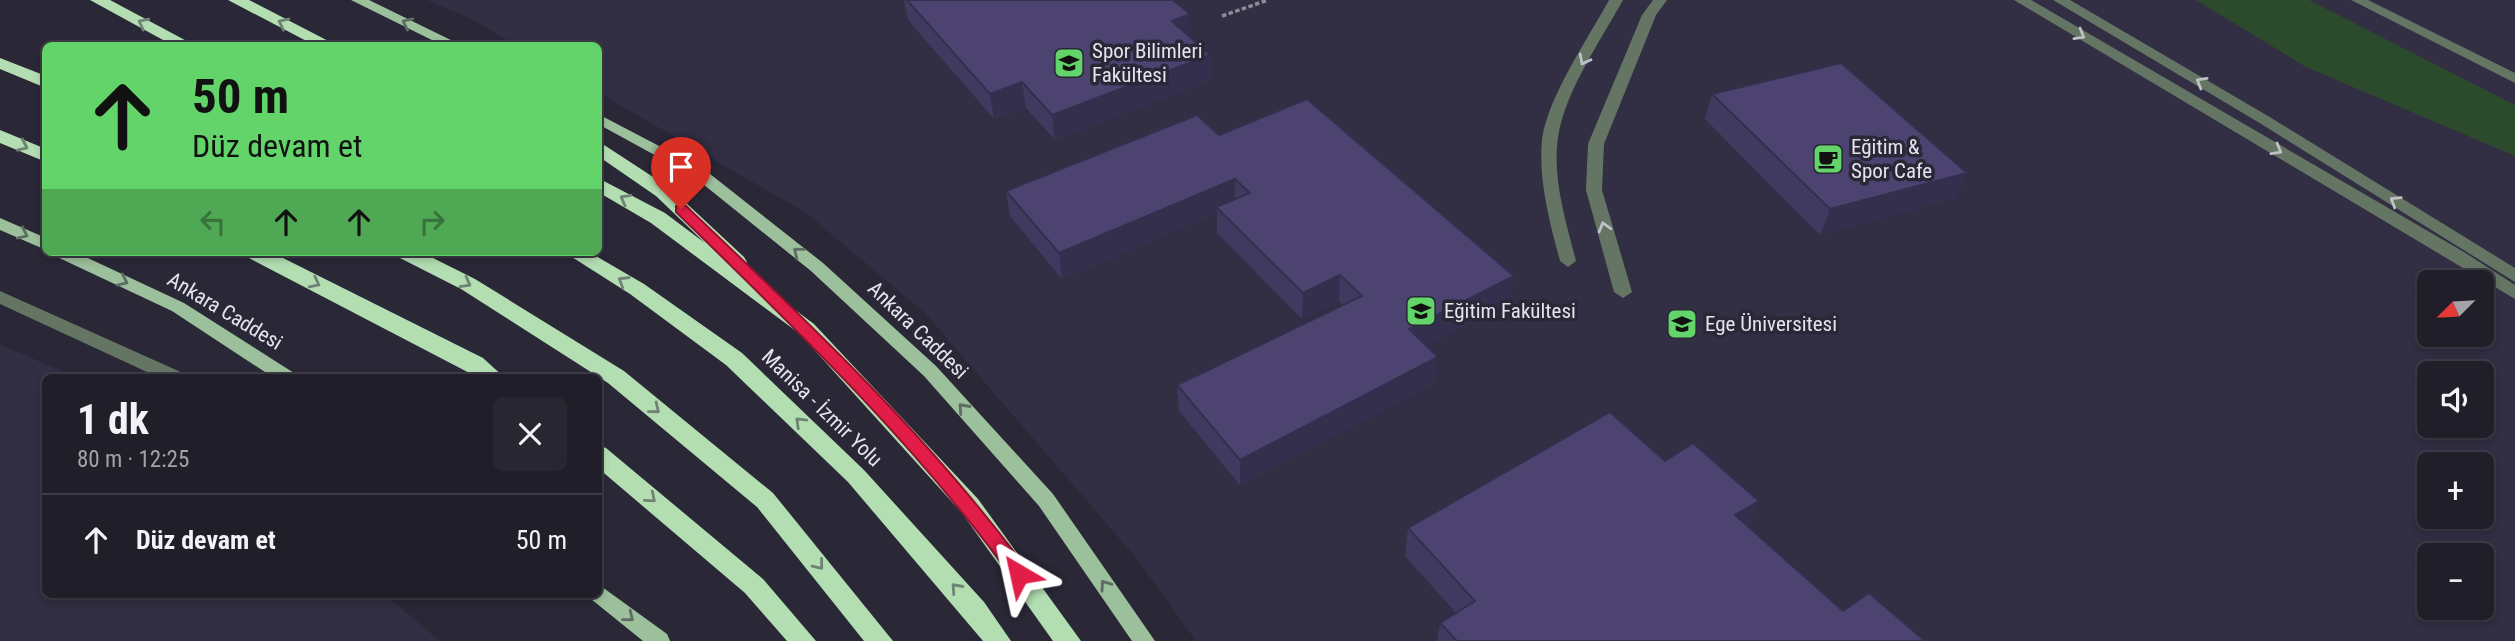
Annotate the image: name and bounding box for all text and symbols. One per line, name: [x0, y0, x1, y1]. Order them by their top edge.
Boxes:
one-way arrow: [138, 17, 150, 31]
one-way arrow: [278, 17, 290, 31]
one-way arrow: [402, 17, 414, 31]
one-way arrow: [2073, 26, 2086, 39]
place label: Spor Bilimleri Fakültesi: [1092, 39, 1203, 87]
school or university icon: Spor Bilimleri Fakültesi: [1052, 46, 1086, 80]
one-way arrow: [1579, 53, 1592, 66]
text: 50 m: [192, 68, 289, 125]
icon: ahead: [77, 70, 168, 161]
one-way arrow: [2195, 78, 2208, 91]
text: Düz devam et: [192, 127, 362, 165]
place label: Eğitim & Spor Cafe: [1851, 135, 1932, 183]
pin: [651, 137, 711, 209]
one-way arrow: [16, 138, 28, 152]
one-way arrow: [2269, 141, 2282, 154]
cafe icon: Eğitim & Spor Cafe: [1811, 142, 1845, 176]
icon: arrive: [662, 148, 700, 186]
one-way arrow: [619, 194, 632, 207]
one-way arrow: [2389, 197, 2402, 210]
icon: left: [194, 203, 232, 241]
icon: ahead: [267, 203, 305, 241]
icon: ahead: [340, 203, 378, 241]
icon: right: [413, 203, 451, 241]
one-way arrow: [1598, 221, 1613, 233]
one-way arrow: [16, 226, 28, 240]
one-way arrow: [793, 247, 805, 260]
street label: Ankara Caddesi: [163, 267, 287, 355]
north arrow: [2417, 270, 2494, 346]
map controls: [2417, 270, 2494, 620]
one-way arrow: [116, 273, 128, 287]
one-way arrow: [308, 274, 320, 288]
one-way arrow: [458, 275, 471, 288]
one-way arrow: [617, 276, 630, 289]
street label: Ankara Caddesi: [863, 276, 973, 384]
school or university icon: Eğitim Fakültesi: [1404, 294, 1438, 328]
place label: Eğitim Fakültesi: [1444, 299, 1576, 323]
school or university icon: Ege Üniversitesi: [1665, 307, 1699, 341]
place label: Ege Üniversitesi: [1705, 312, 1837, 336]
street label: Manisa - İzmir Yolu: [757, 345, 887, 471]
button: sound: [2417, 361, 2494, 438]
text: 1 dk: [77, 395, 149, 444]
button: close: [493, 397, 567, 471]
one-way arrow: [646, 401, 659, 413]
one-way arrow: [959, 403, 971, 416]
one-way arrow: [795, 418, 808, 431]
text: 80 m · 12:25: [77, 446, 189, 473]
button: +: [2417, 452, 2494, 529]
one-way arrow: [643, 490, 656, 502]
icon: ahead: [77, 521, 115, 559]
text: Düz devam et: [136, 525, 276, 555]
text: 50 m: [516, 525, 567, 555]
position arrow: [982, 537, 1056, 611]
button: −: [2417, 543, 2494, 620]
one-way arrow: [810, 558, 823, 570]
one-way arrow: [1101, 580, 1113, 593]
one-way arrow: [951, 583, 964, 596]
one-way arrow: [621, 608, 633, 621]

